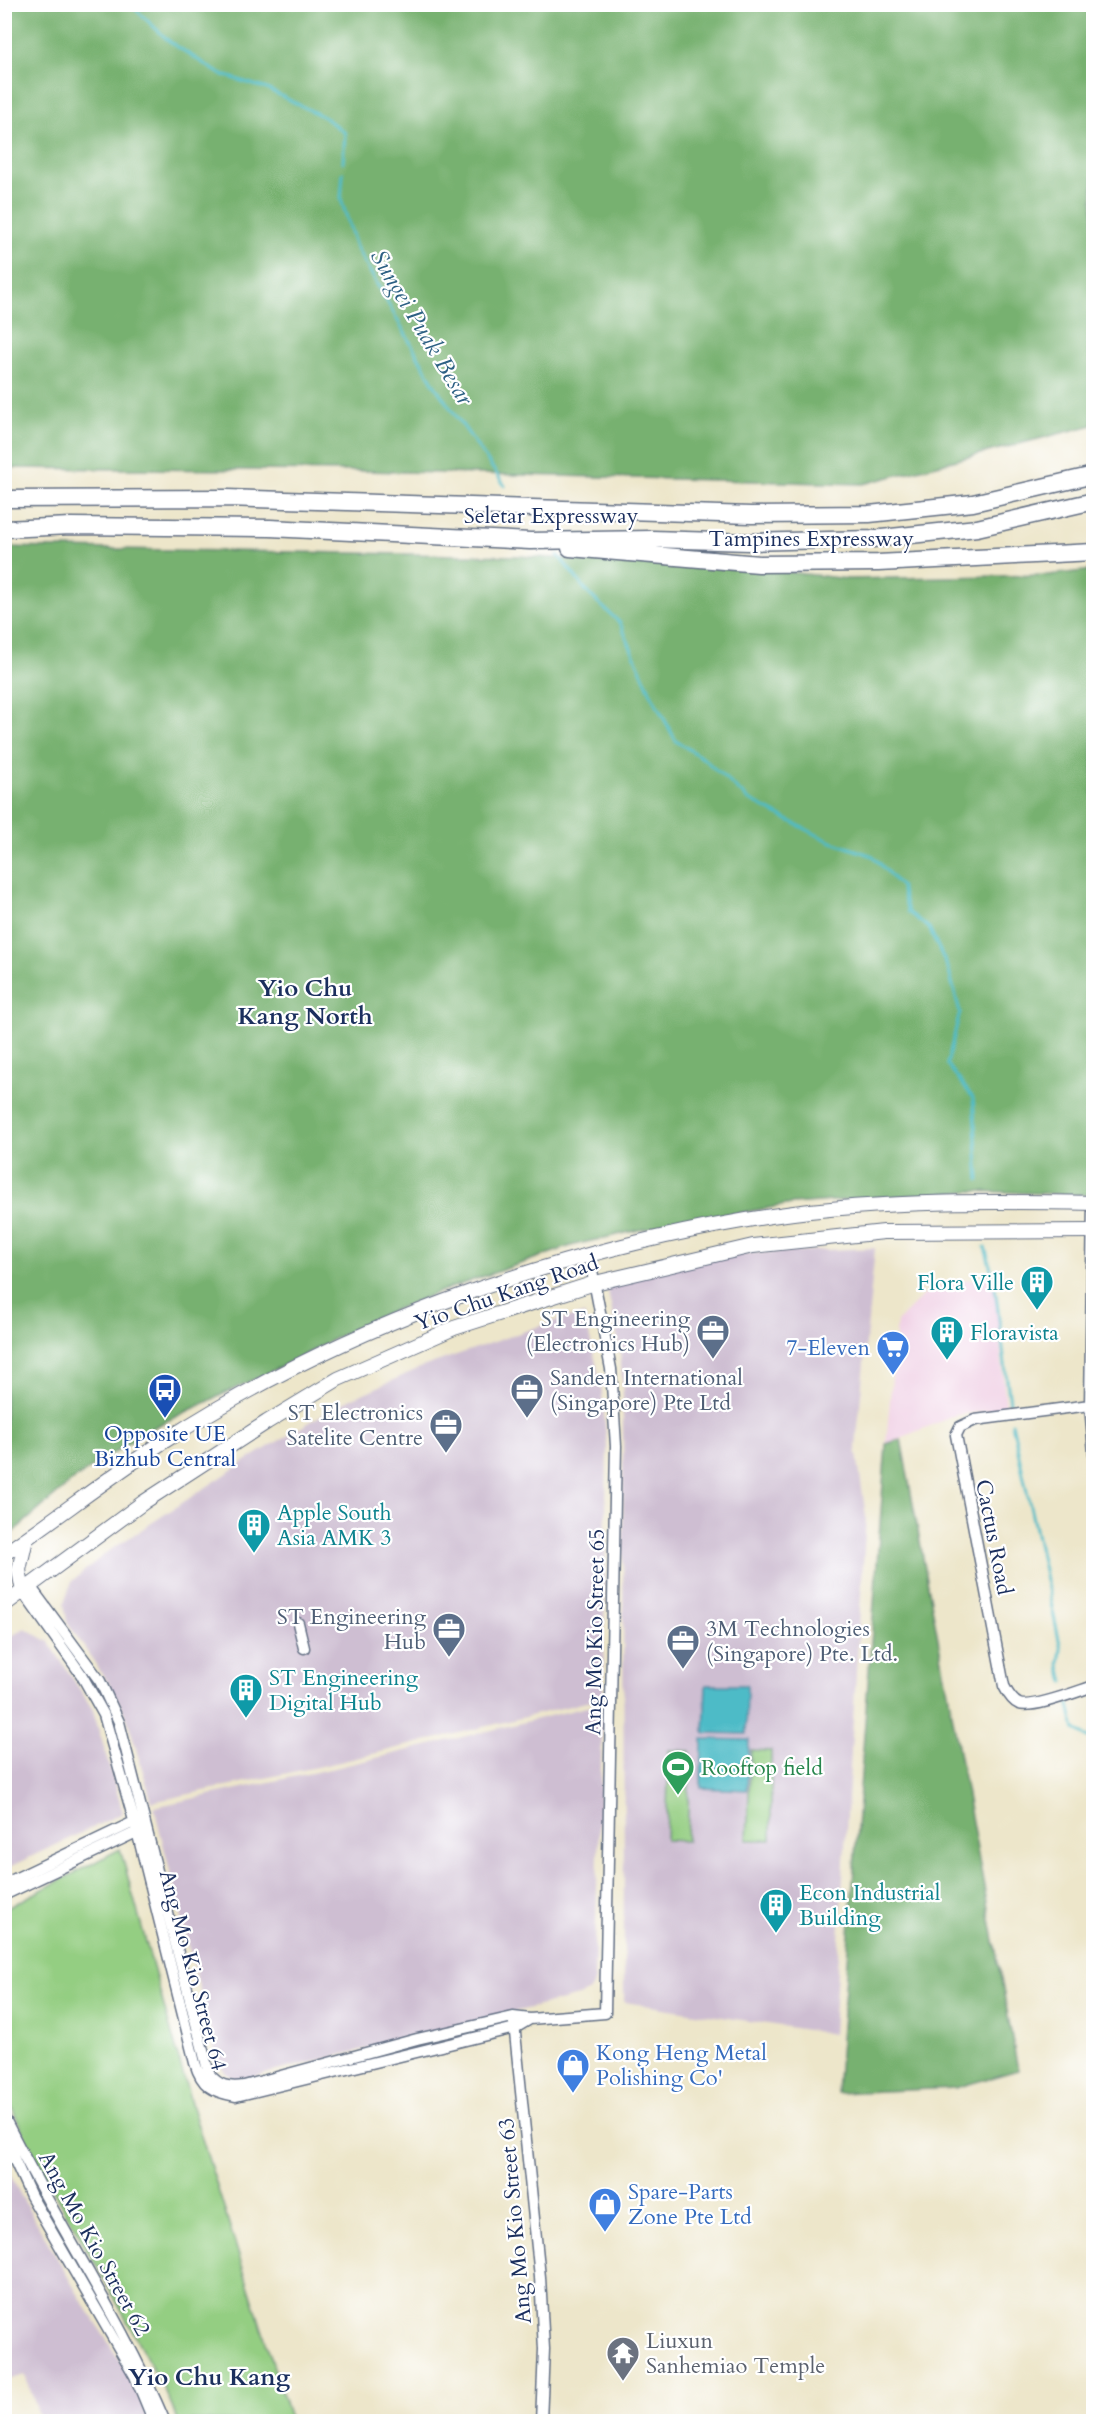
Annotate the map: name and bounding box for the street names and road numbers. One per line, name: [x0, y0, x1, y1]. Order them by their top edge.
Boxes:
street label: Seletar Expressway: [464, 501, 639, 531]
street label: Tampines Expressway: [708, 524, 914, 554]
street label: Yio Chu Kang Road: [411, 1247, 602, 1338]
street label: Cactus Road: [968, 1477, 1020, 1598]
street label: Ang Mo Kio Street 65: [578, 1528, 612, 1736]
street label: Ang Mo Kio Street 64: [152, 1867, 234, 2074]
street label: Ang Mo Kio Street 63: [491, 2117, 539, 2325]
street label: Ang Mo Kio Street 62: [31, 2146, 157, 2341]

